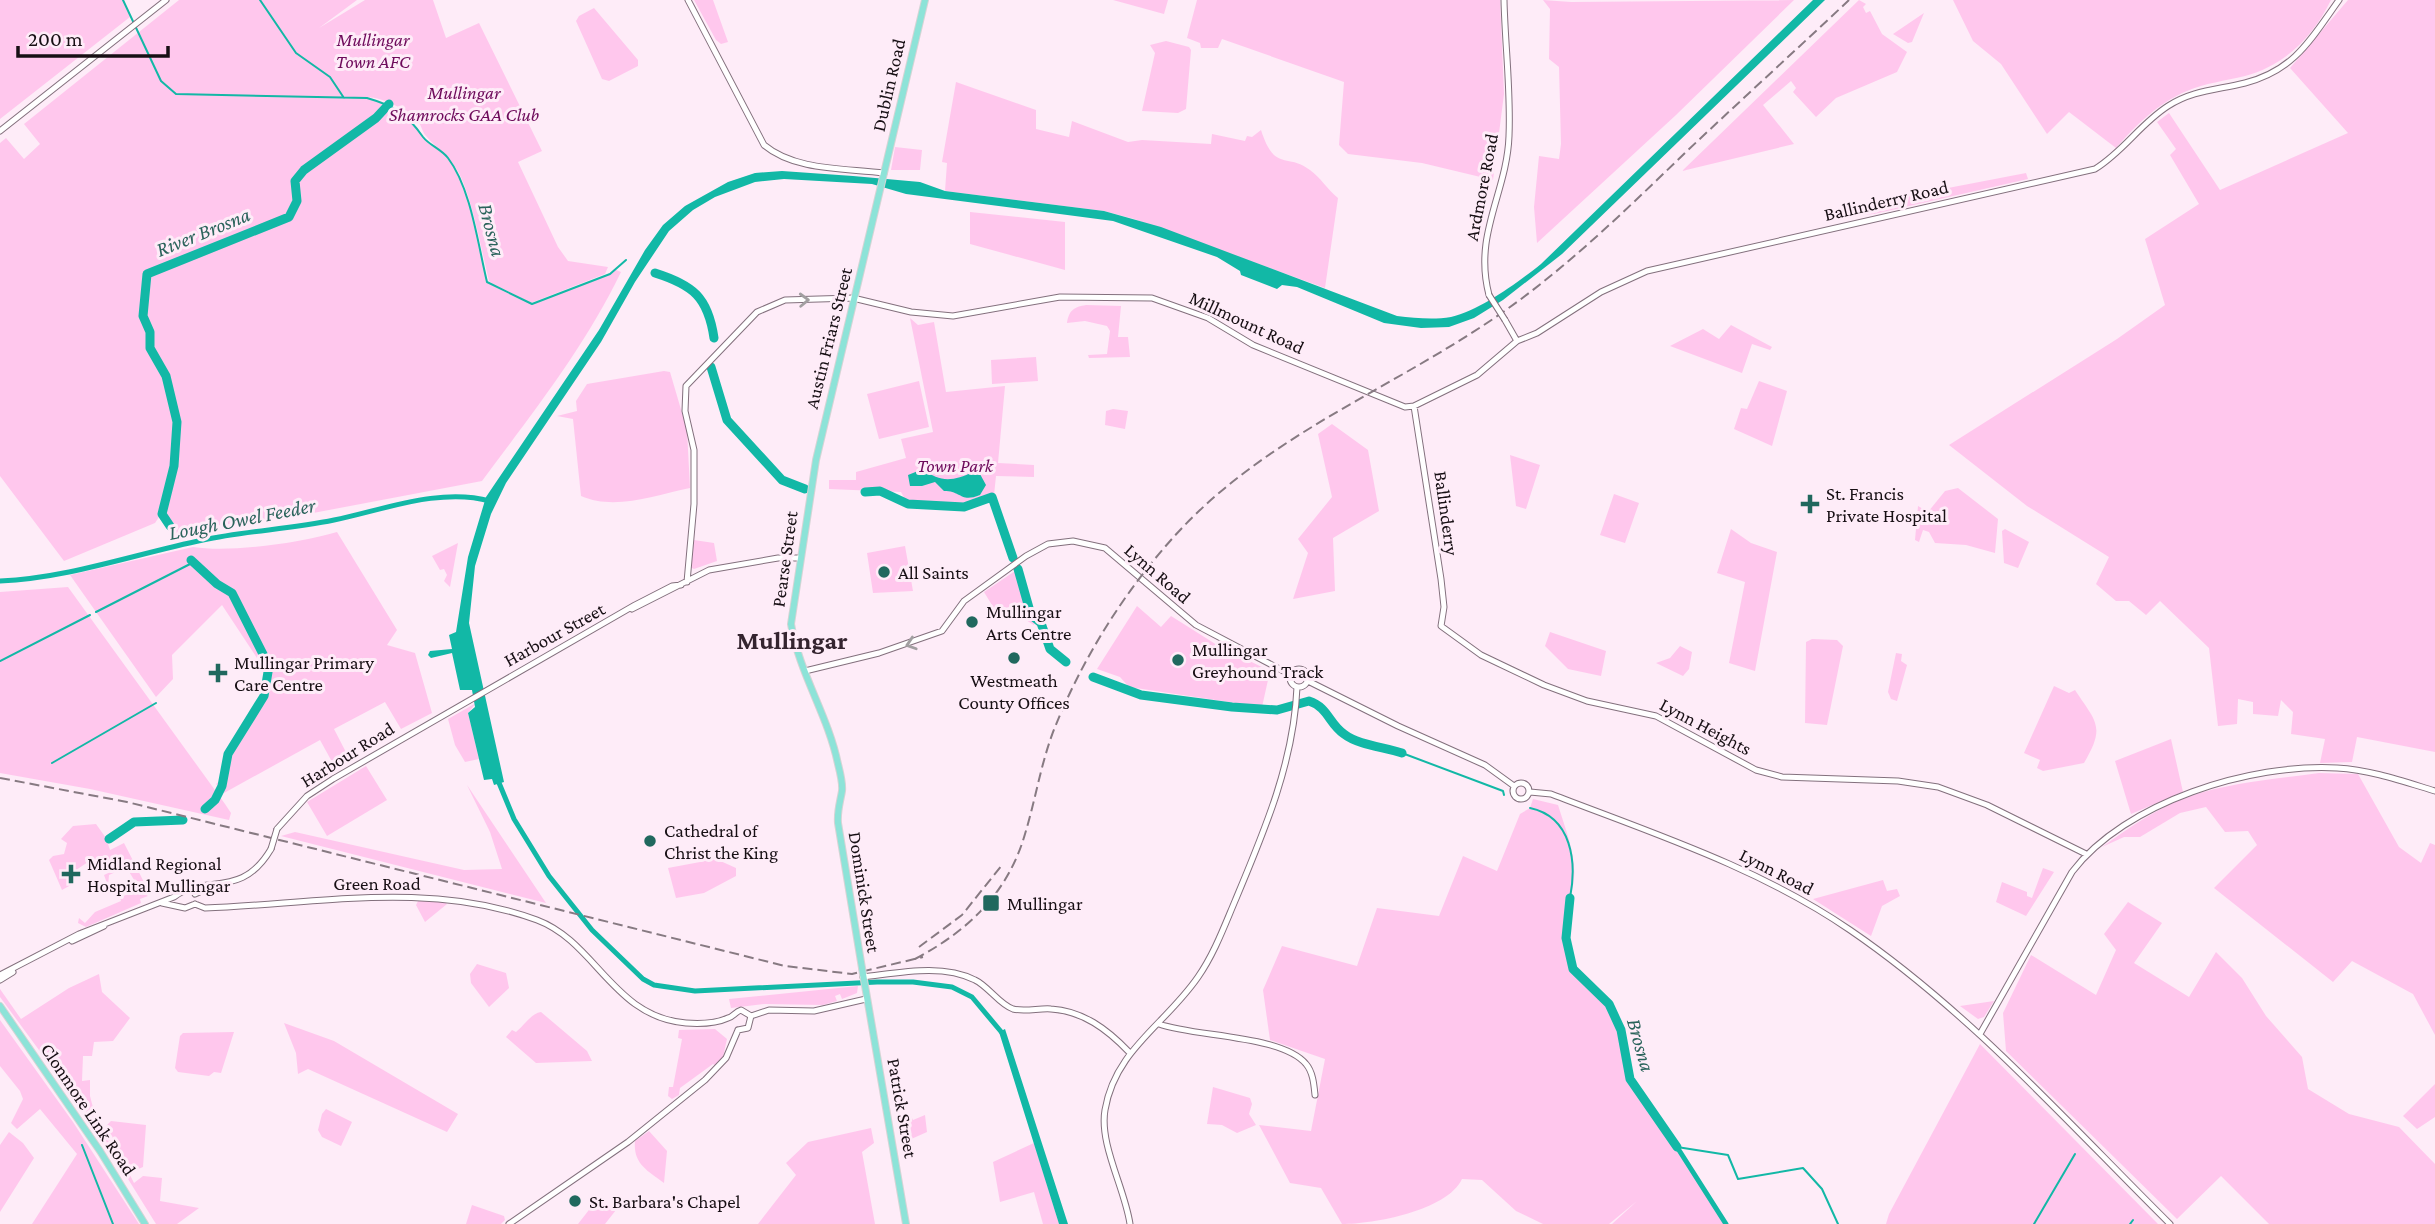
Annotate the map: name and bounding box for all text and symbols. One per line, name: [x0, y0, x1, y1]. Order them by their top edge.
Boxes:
scale bar: [18, 14, 168, 58]
text: 200 m: [28, 27, 83, 51]
park label: Mullingar Town AFC: [335, 29, 411, 72]
street label: Dublin Road: [868, 37, 909, 134]
park label: Mullingar Shamrocks GAA Club: [389, 82, 539, 125]
street label: Ardmore Road: [1461, 132, 1502, 242]
street label: Ballinderry Road: [1822, 176, 1950, 225]
water label: Brosna: [473, 201, 511, 259]
water label: River Brosna: [152, 202, 254, 262]
street label: Austin Friars Street: [801, 264, 856, 411]
street label: Millmount Road: [1186, 287, 1307, 358]
one-way arrow: [799, 292, 810, 307]
park label: Town Park: [917, 455, 994, 476]
street label: Ballinderry: [1430, 470, 1463, 557]
place label: St. Francis Private Hospital: [1826, 483, 1947, 526]
water label: Lough Owel Feeder: [167, 493, 318, 545]
marker: St. Francis Private Hospital: [1800, 494, 1820, 514]
street label: Pearse Street: [767, 509, 802, 608]
street label: Lynn Road: [1120, 539, 1195, 608]
place label: All Saints: [898, 562, 969, 583]
marker: All Saints: [876, 564, 892, 580]
street label: Harbour Street: [500, 598, 609, 671]
place label: Mullingar Arts Centre: [986, 601, 1071, 644]
marker: Mullingar Arts Centre: [964, 614, 980, 630]
district label: Mullingar: [736, 626, 848, 655]
one-way arrow: [905, 635, 917, 650]
place label: Mullingar Greyhound Track: [1192, 639, 1324, 682]
marker: Westmeath County Offices: [1006, 650, 1022, 666]
place label: Mullingar Primary Care Centre: [234, 652, 374, 695]
marker: Mullingar Greyhound Track: [1170, 652, 1186, 668]
marker: Mullingar Primary Care Centre: [208, 663, 228, 683]
place label: Westmeath County Offices: [958, 670, 1070, 713]
street label: Lynn Heights: [1656, 694, 1755, 759]
street label: Harbour Road: [297, 717, 398, 791]
place label: Cathedral of Christ the King: [664, 820, 778, 863]
street label: Dominick Street: [845, 830, 885, 955]
marker: Cathedral of Christ the King: [642, 833, 658, 849]
street label: Lynn Road: [1736, 844, 1817, 899]
place label: Midland Regional Hospital Mullingar: [87, 853, 231, 896]
marker: Midland Regional Hospital Mullingar: [61, 864, 81, 884]
street label: Green Road: [333, 873, 421, 894]
marker: Mullingar: [981, 893, 1001, 913]
place label: Mullingar: [1007, 893, 1083, 914]
water label: Brosna: [1622, 1016, 1660, 1075]
street label: Clonmore Link Road: [37, 1039, 141, 1179]
street label: Patrick Street: [883, 1057, 922, 1160]
place label: St. Barbara's Chapel: [589, 1191, 741, 1212]
marker: St. Barbara's Chapel: [567, 1193, 583, 1209]

